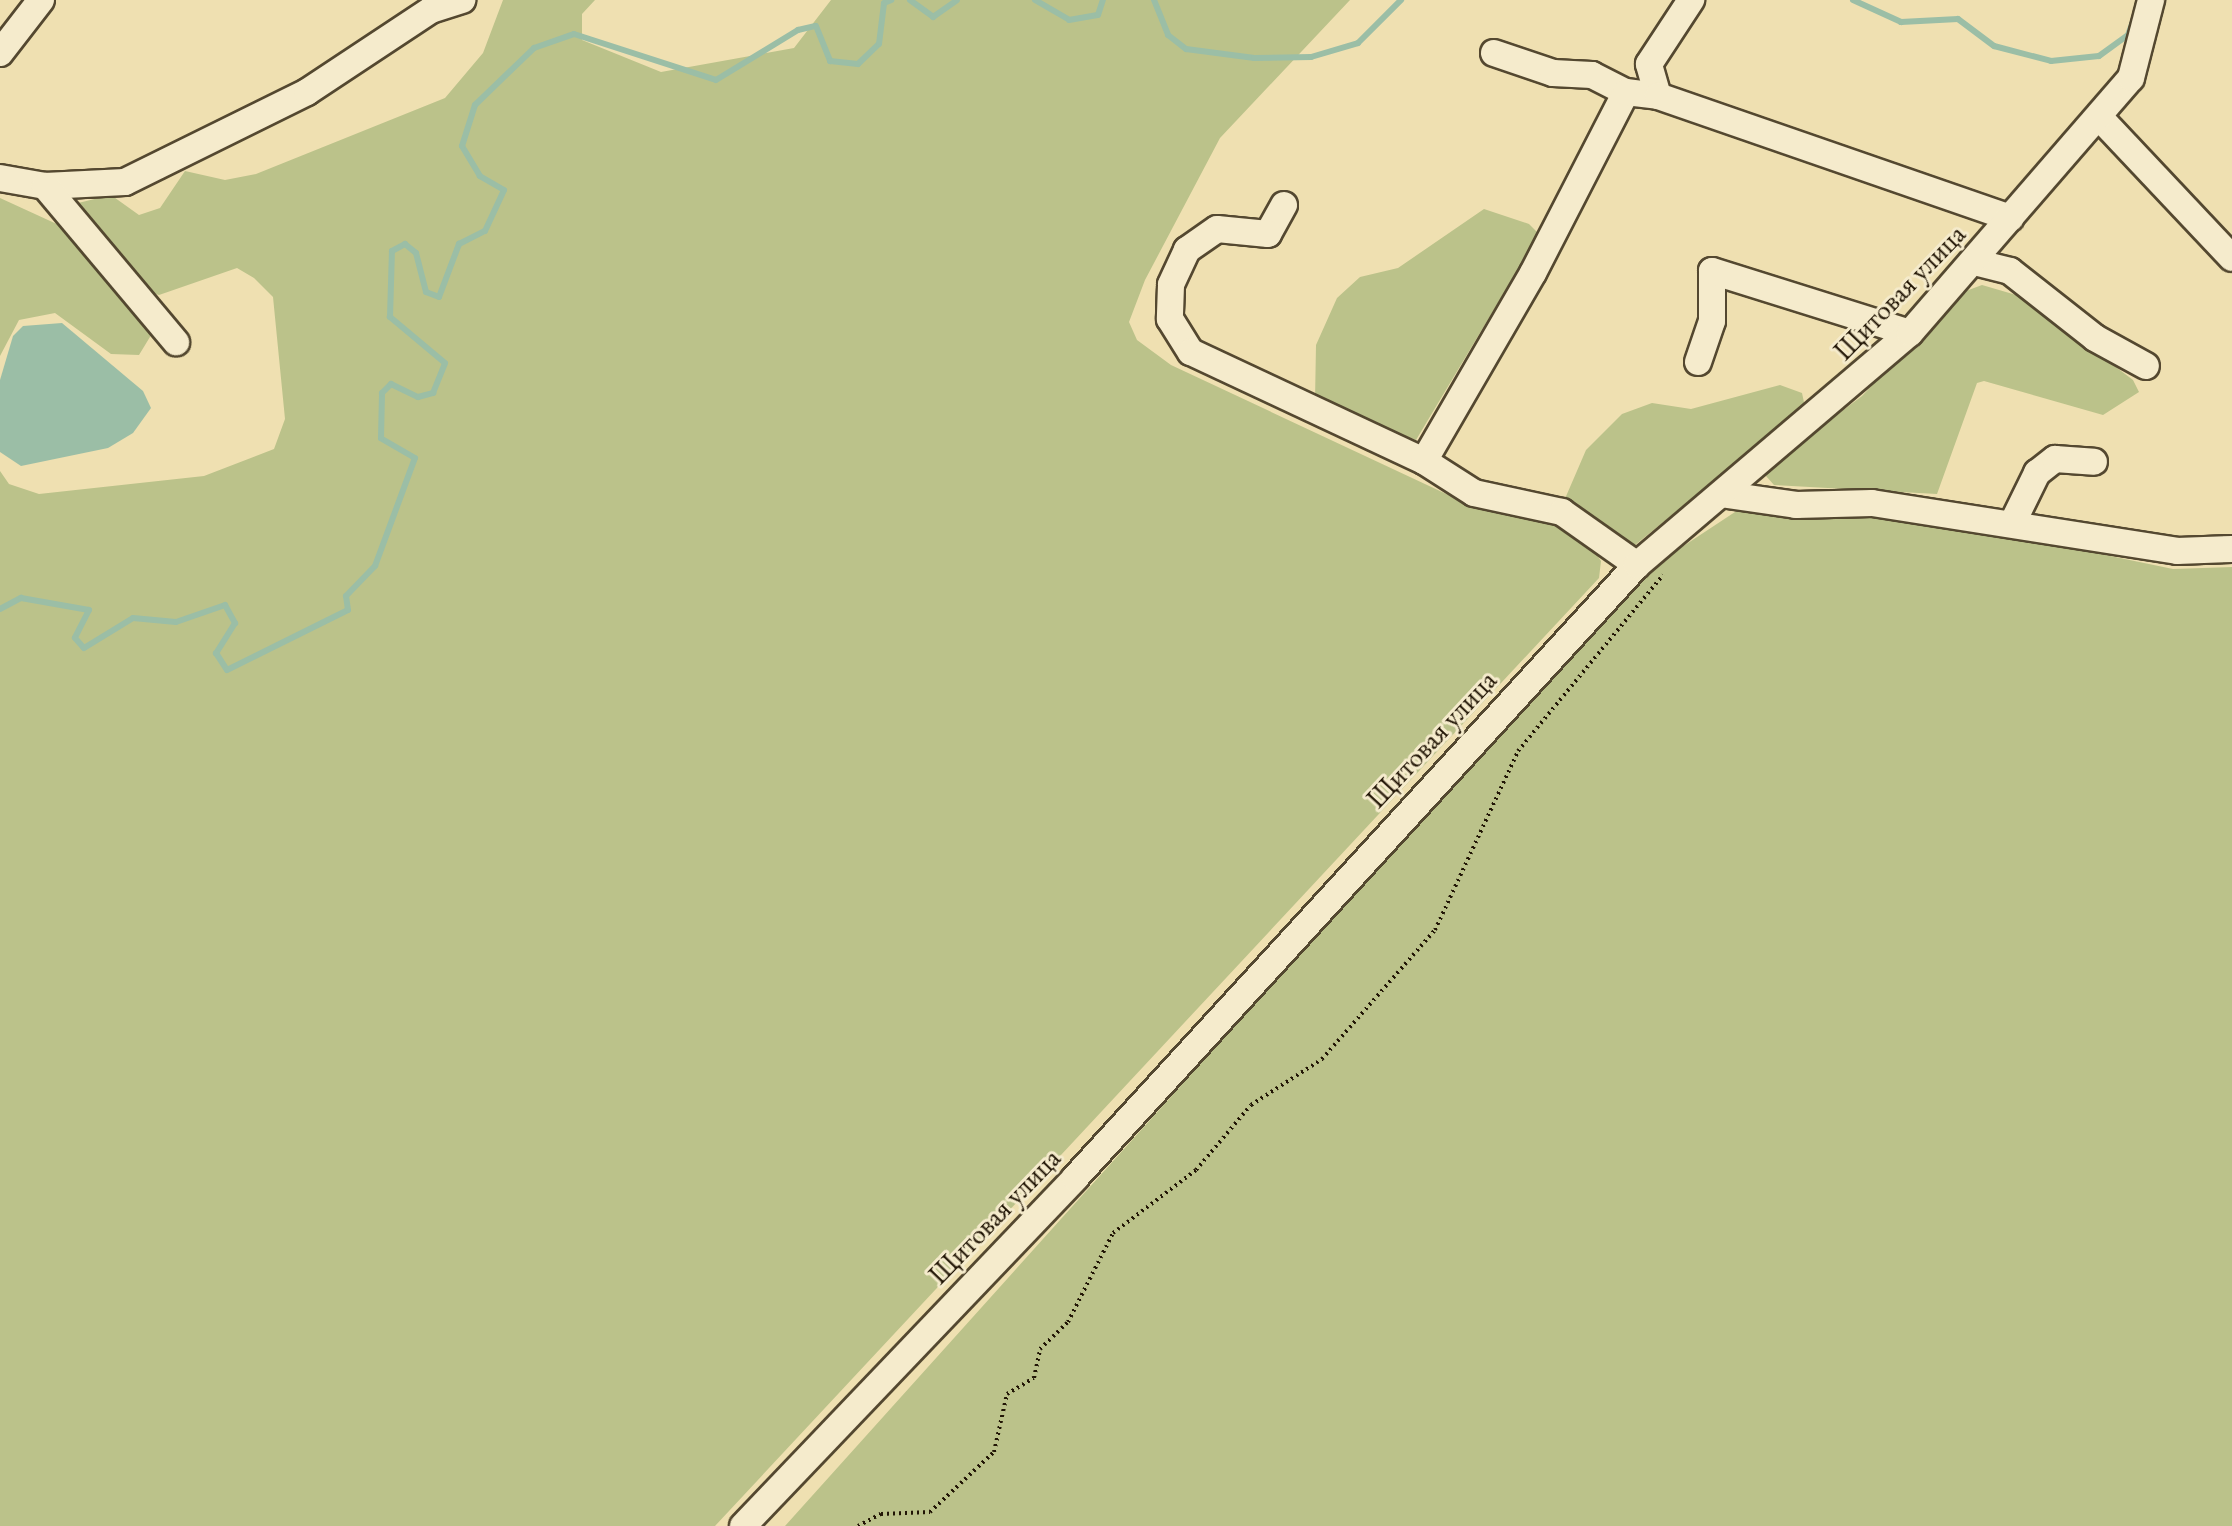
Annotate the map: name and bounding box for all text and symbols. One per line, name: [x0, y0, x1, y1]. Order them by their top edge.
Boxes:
street label: Щитовая улица: [1826, 217, 1972, 367]
street label: Щитовая улица: [1359, 663, 1503, 815]
street label: Щитовая улица: [921, 1141, 1067, 1291]

